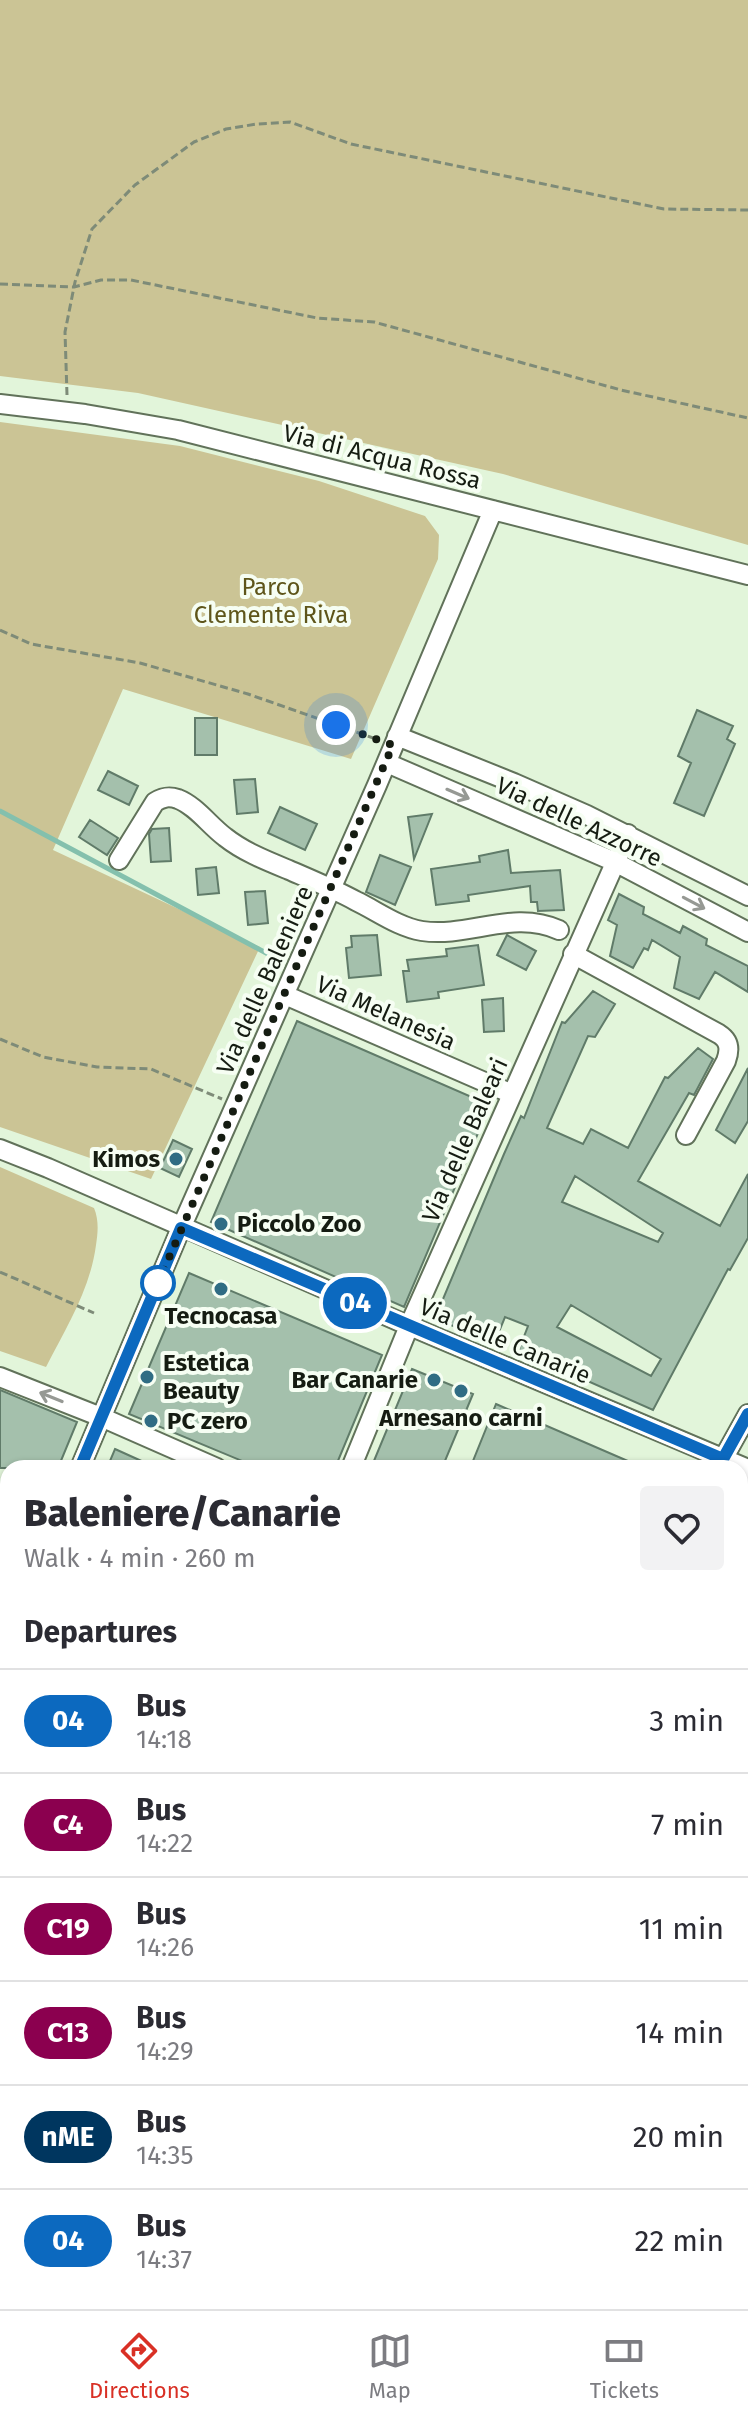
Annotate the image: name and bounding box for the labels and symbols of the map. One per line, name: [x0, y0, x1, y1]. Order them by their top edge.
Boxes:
street label: Via di Acqua Rossa: [280, 419, 484, 495]
park label: Parco Clemente Riva: [194, 573, 348, 629]
your location: [316, 705, 356, 745]
street label: Via delle Azzorre: [492, 771, 666, 873]
one-way arrow: [445, 787, 470, 802]
street label: Via delle Baleniere: [211, 881, 319, 1079]
one-way arrow: [682, 896, 705, 912]
street label: Via Melanesia: [312, 970, 460, 1056]
street label: Via delle Baleari: [416, 1054, 514, 1226]
place label: Kimos: [92, 1145, 160, 1173]
marker: Kimos: [167, 1150, 185, 1168]
place label: Piccolo Zoo: [237, 1210, 362, 1238]
marker: Piccolo Zoo: [212, 1215, 230, 1233]
unlabelled marker: [141, 1266, 175, 1300]
line badge: 04: [319, 1277, 391, 1329]
marker: Tecnocasa: [212, 1280, 230, 1298]
street label: Via delle Canarie: [415, 1292, 595, 1390]
place label: Tecnocasa: [165, 1302, 277, 1330]
place label: Estetica Beauty: [163, 1349, 250, 1405]
place label: Bar Canarie: [291, 1366, 418, 1394]
marker: Estetica Beauty: [138, 1368, 156, 1386]
marker: Bar Canarie: [425, 1371, 443, 1389]
marker: Arnesano carni: [452, 1382, 470, 1400]
one-way arrow: [39, 1389, 64, 1403]
place label: Arnesano carni: [378, 1404, 543, 1432]
place label: PC zero: [167, 1407, 248, 1435]
marker: PC zero: [142, 1412, 160, 1430]

